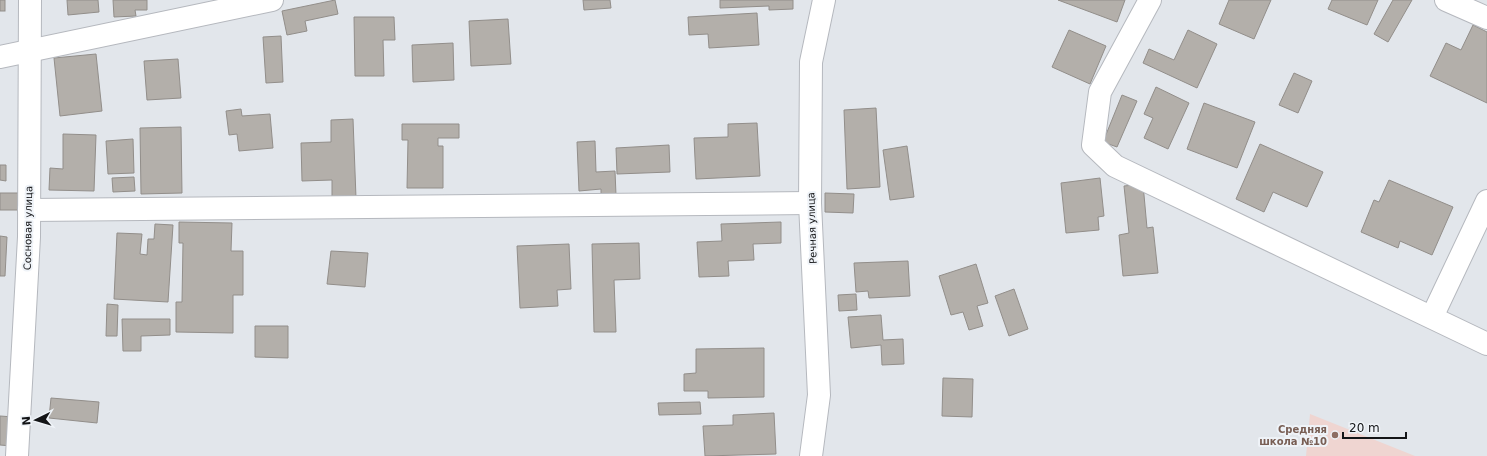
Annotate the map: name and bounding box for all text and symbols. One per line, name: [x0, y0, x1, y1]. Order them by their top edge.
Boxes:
street label: Сосновая улица: [22, 186, 34, 270]
street label: Речная улица: [805, 192, 819, 264]
north arrow: [16, 400, 56, 440]
scale bar: [1343, 414, 1406, 440]
text: N: [20, 416, 33, 426]
text: 20 m: [1349, 421, 1380, 435]
place label: Средняя школа №10: [1259, 424, 1327, 447]
marker: Средняя школа №10: [1330, 430, 1340, 440]

